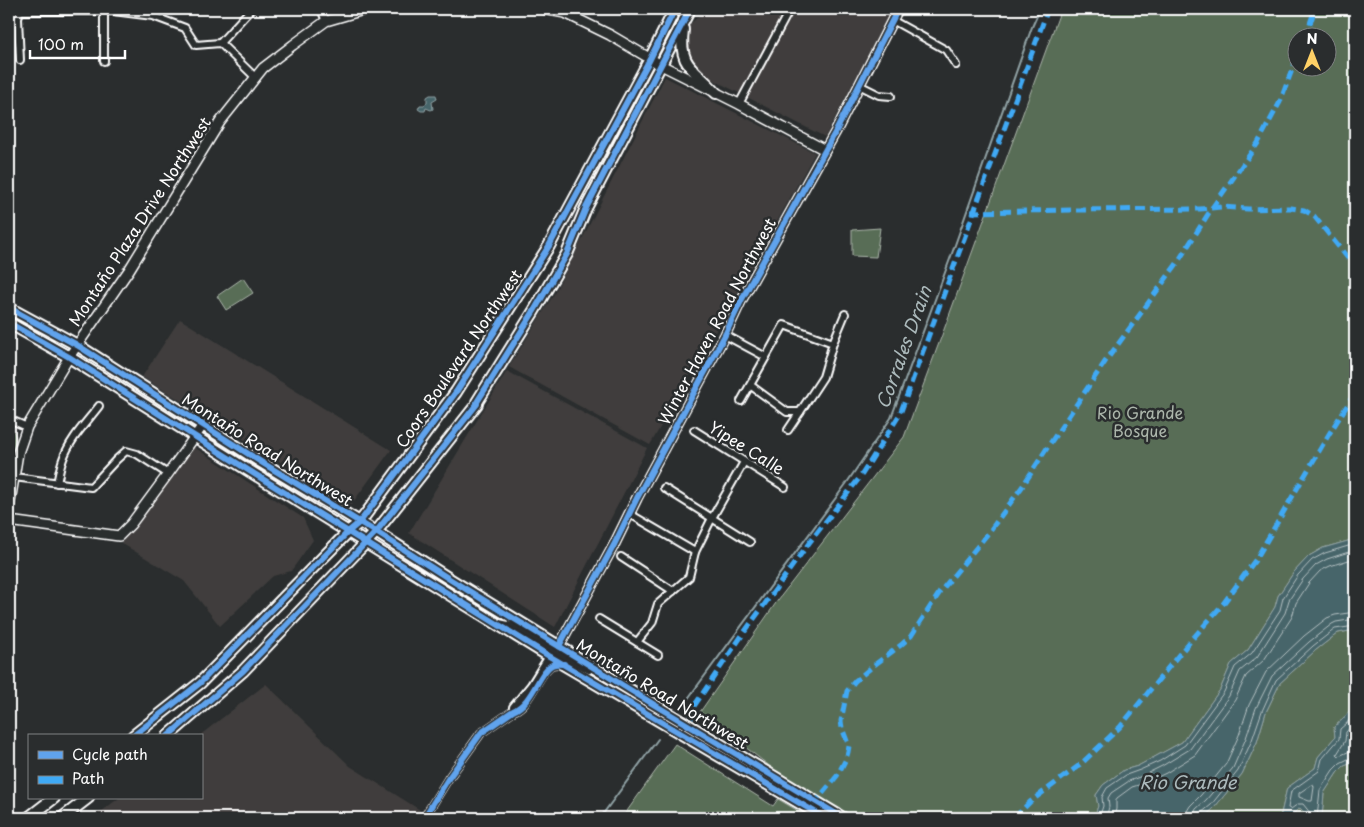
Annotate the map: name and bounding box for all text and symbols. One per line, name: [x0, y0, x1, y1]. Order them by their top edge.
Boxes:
scale bar: [30, 28, 125, 60]
north arrow: [1286, 28, 1336, 78]
text: N: [1306, 28, 1318, 49]
text: 100 m: [38, 32, 84, 55]
street label: Montaño Plaza Drive Northwest: [62, 112, 216, 330]
street label: Winter Haven Road Northwest: [651, 213, 781, 429]
street label: Coors Boulevard Northwest: [389, 264, 527, 452]
water label: Corrales Drain: [868, 281, 938, 412]
street label: Montaño Road Northwest: [178, 387, 358, 511]
park label: Rio Grande Bosque: [1097, 400, 1183, 442]
street label: Yipee Calle: [705, 414, 790, 480]
street label: Montaño Road Northwest: [572, 632, 754, 754]
legend: [28, 734, 202, 800]
text: Cycle path: [72, 742, 148, 765]
text: Path: [72, 766, 104, 789]
water label: Rio Grande: [1139, 768, 1238, 795]

